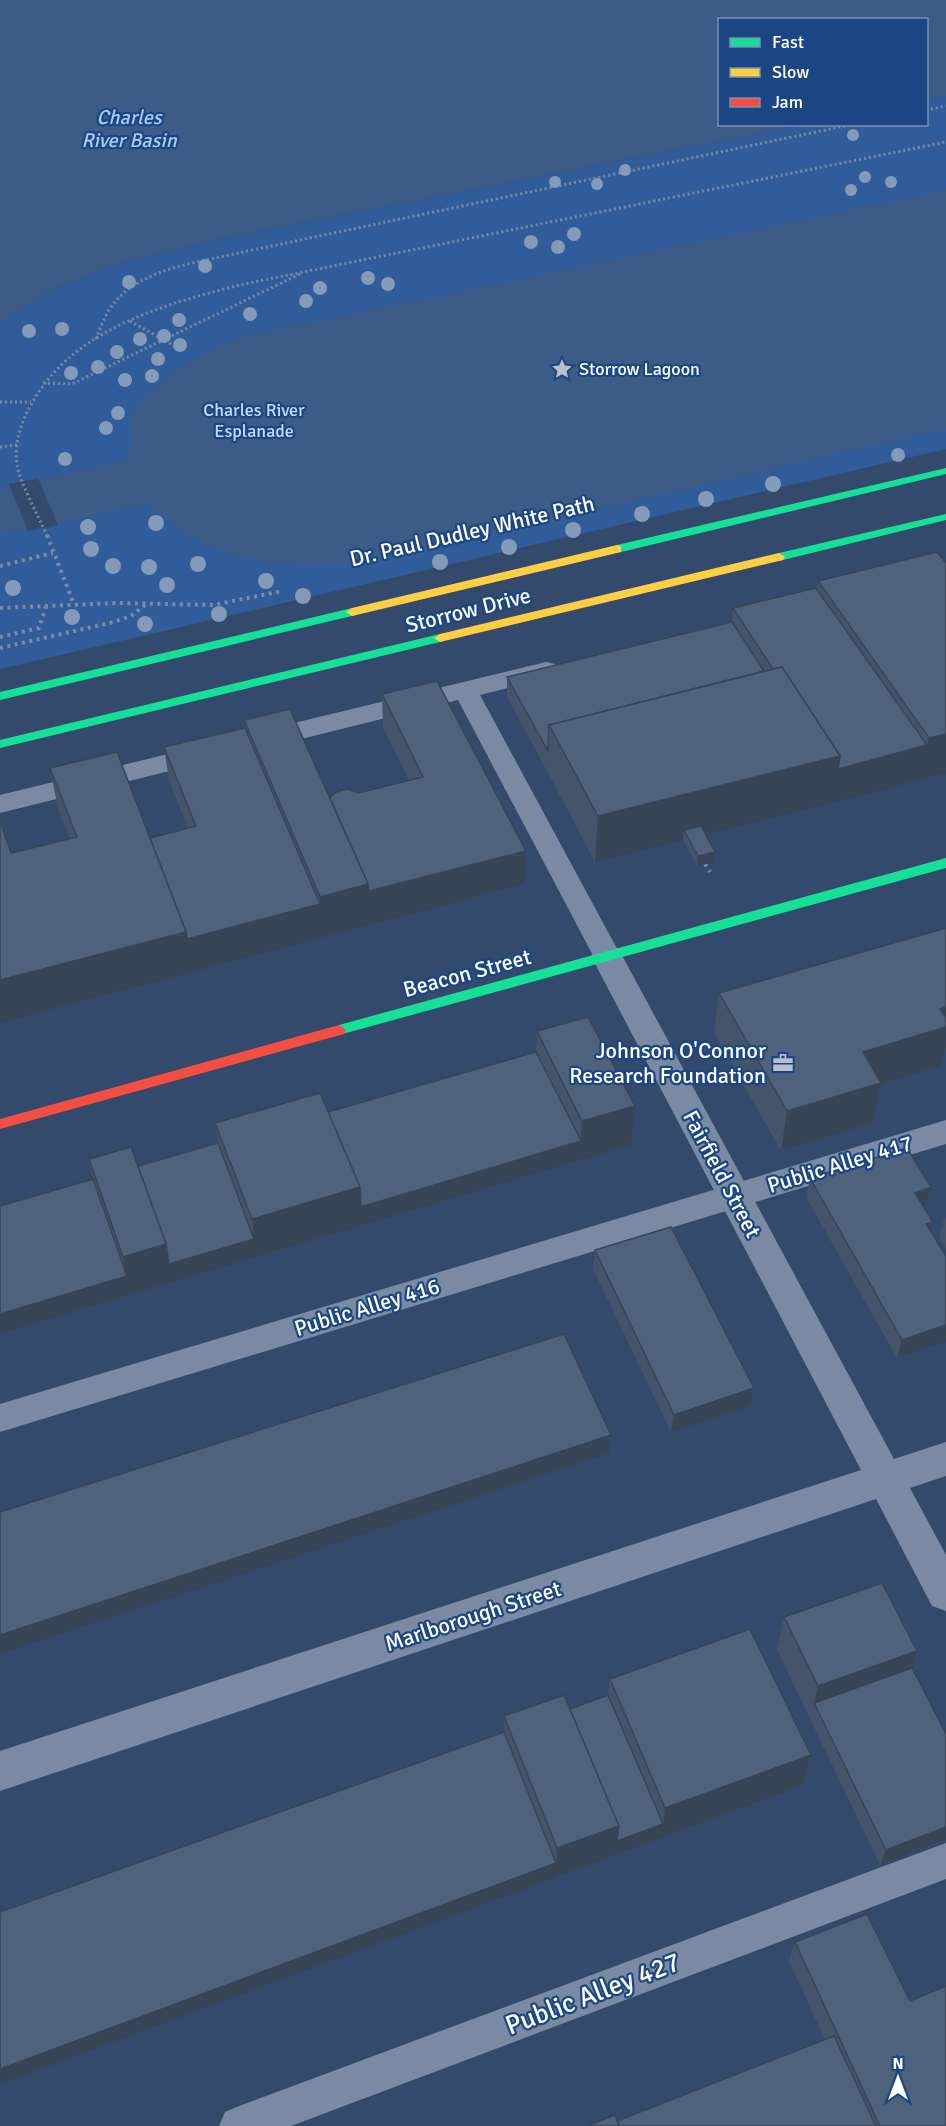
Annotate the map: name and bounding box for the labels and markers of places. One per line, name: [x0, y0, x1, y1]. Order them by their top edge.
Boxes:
place icon: Storrow Lagoon: [550, 357, 574, 381]
place label: Storrow Lagoon: [579, 358, 700, 380]
place label: Johnson O'Connor Research Foundation: [569, 1037, 766, 1089]
office icon: Johnson O'Connor Research Foundation: [771, 1051, 795, 1075]

